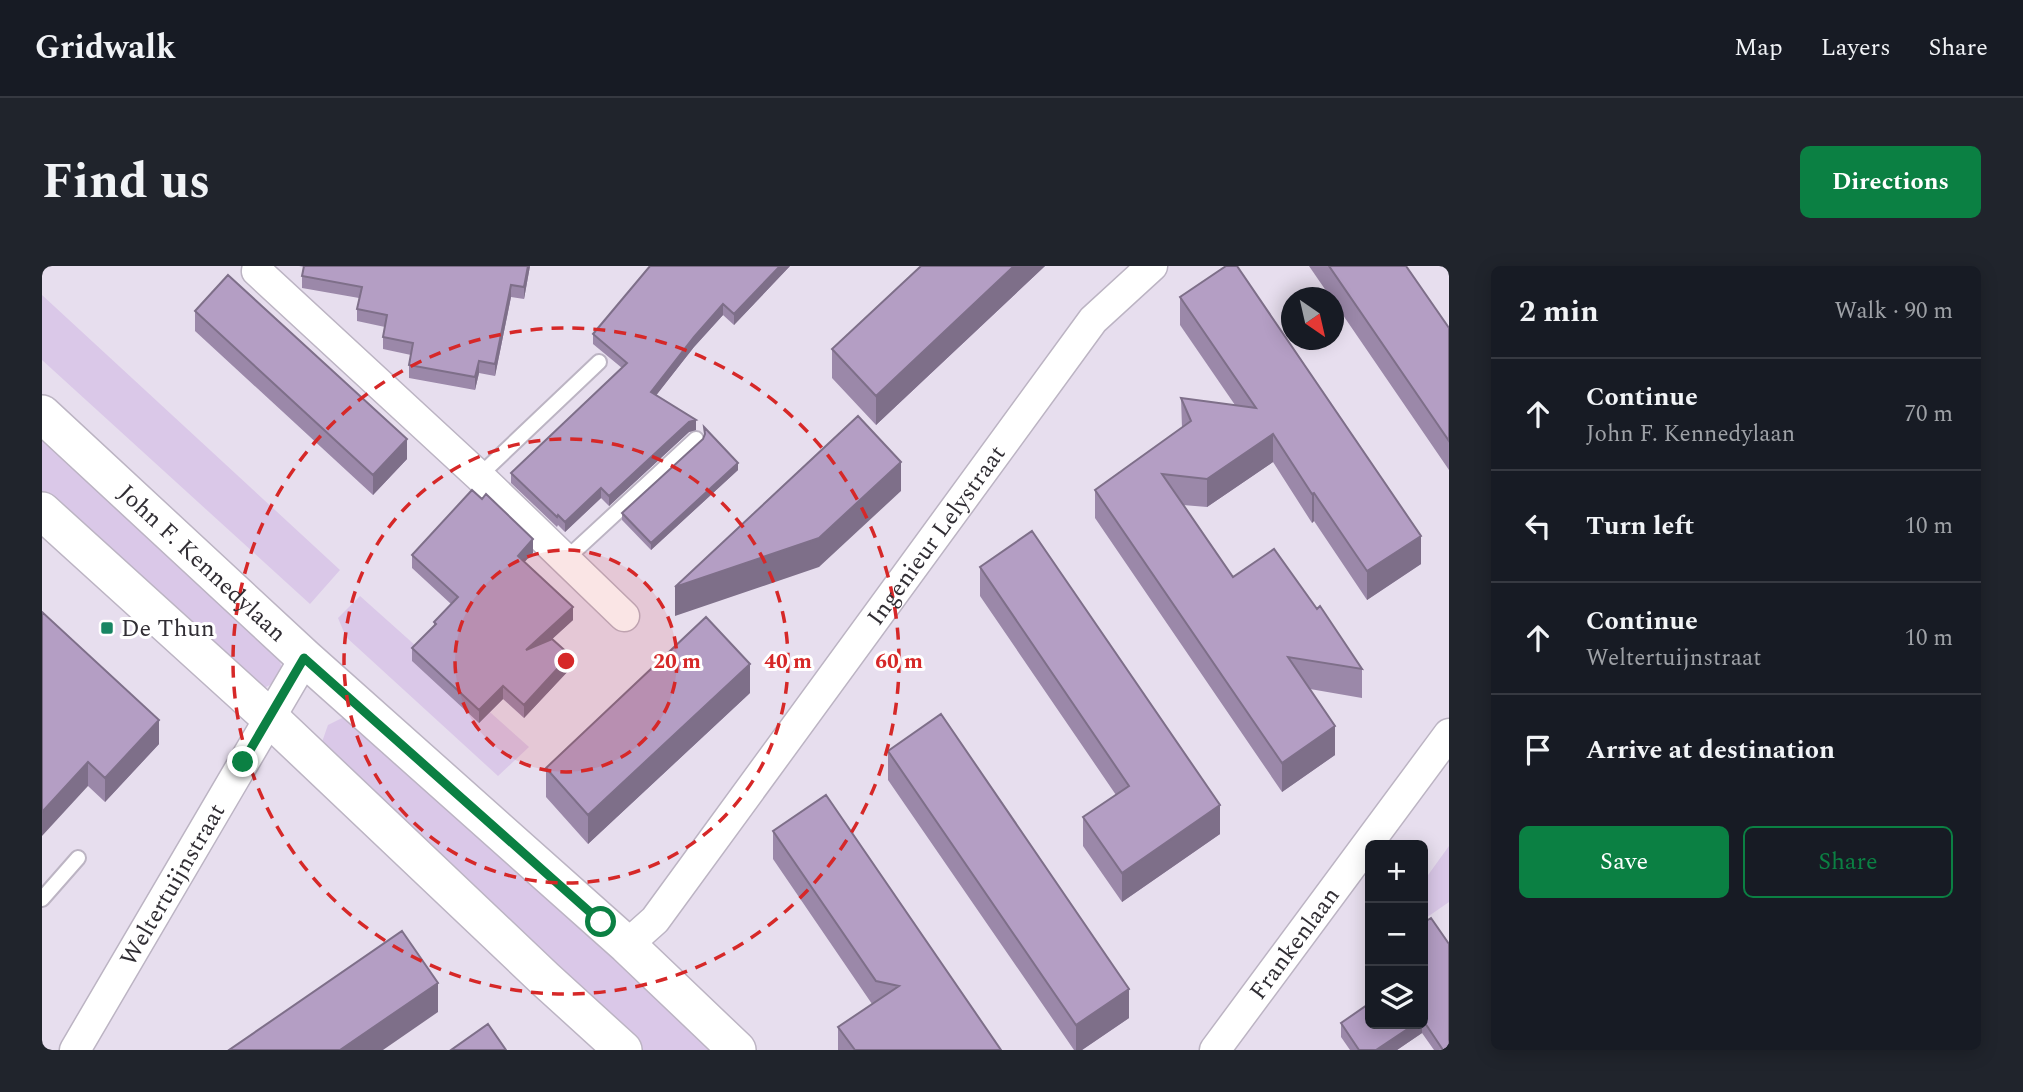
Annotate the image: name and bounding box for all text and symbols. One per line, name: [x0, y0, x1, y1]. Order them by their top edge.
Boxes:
text: Gridwalk: [35, 23, 176, 73]
text: Map: [1734, 30, 1783, 66]
text: Layers: [1821, 30, 1891, 66]
text: Share: [1929, 30, 1988, 66]
text: Find us: [42, 145, 210, 220]
button: Directions: [1800, 146, 1981, 218]
north arrow: [1281, 287, 1344, 350]
text: 2 min: [1519, 289, 1599, 335]
text: Walk · 90 m: [1834, 294, 1953, 329]
text: Continue: [1586, 377, 1698, 417]
icon: ahead: [1519, 395, 1557, 433]
text: 70 m: [1904, 397, 1953, 432]
text: John F. Kennedylaan: [1586, 417, 1795, 452]
street label: Ingenieur Lelystraat: [859, 438, 1015, 634]
street label: John F. Kennedylaan: [110, 476, 294, 651]
text: Turn left: [1586, 506, 1694, 546]
icon: left: [1519, 507, 1557, 545]
text: 10 m: [1904, 509, 1953, 544]
text: Continue: [1586, 601, 1698, 641]
place label: De Thun: [121, 611, 215, 647]
icon: ahead: [1519, 619, 1557, 657]
marker: De Thun: [99, 620, 115, 636]
text: 10 m: [1904, 621, 1953, 656]
text: Weltertuijnstraat: [1586, 641, 1761, 676]
text: 20 m: [653, 646, 701, 678]
text: 40 m: [764, 646, 812, 678]
text: 60 m: [875, 646, 923, 678]
centre of rings: [554, 649, 578, 673]
text: Arrive at destination: [1586, 730, 1835, 770]
icon: arrive: [1519, 731, 1557, 769]
route end: [227, 746, 258, 777]
street label: Weltertuijnstraat: [111, 797, 235, 973]
button: Save: [1519, 826, 1729, 898]
button: Share: [1743, 826, 1953, 898]
map controls: [1365, 840, 1428, 1029]
button: +: [1365, 840, 1428, 903]
street label: Frankenlaan: [1241, 880, 1349, 1008]
button: −: [1365, 903, 1428, 966]
route start: [585, 906, 616, 937]
button: layers: [1365, 966, 1428, 1029]

